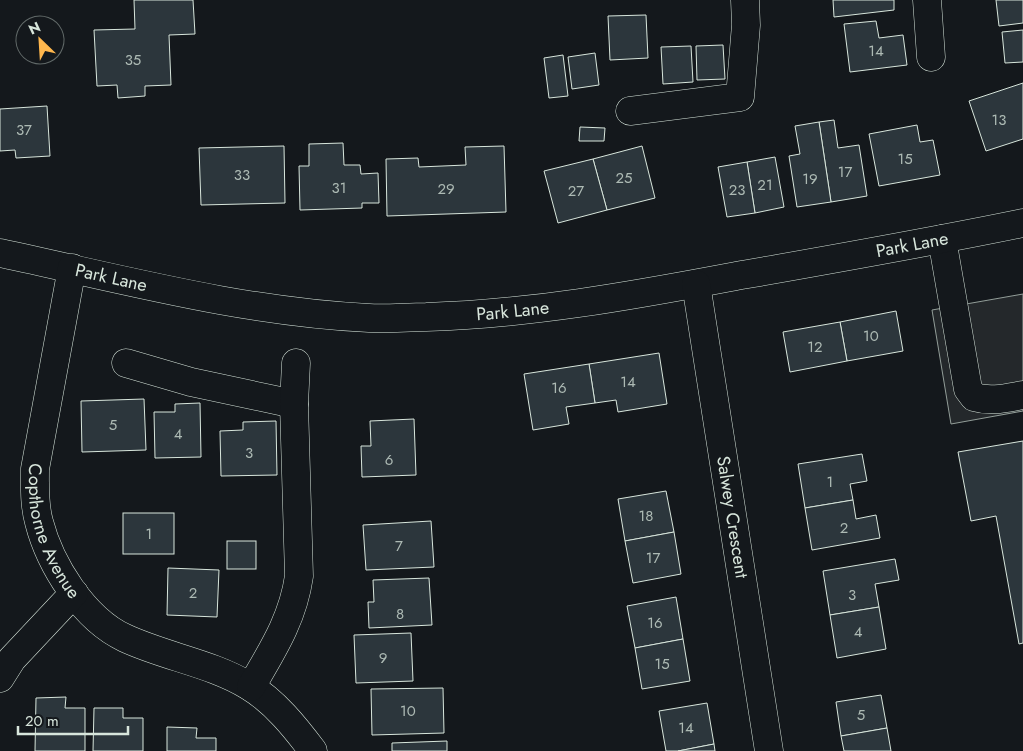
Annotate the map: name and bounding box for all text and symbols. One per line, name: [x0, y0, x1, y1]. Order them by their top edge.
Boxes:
north arrow: [15, 15, 65, 65]
text: N: [25, 17, 44, 40]
house number: 14: [868, 40, 884, 62]
house number: 35: [125, 49, 141, 71]
house number: 13: [992, 109, 1006, 131]
house number: 37: [16, 119, 32, 141]
house number: 15: [897, 148, 913, 170]
house number: 17: [838, 161, 852, 183]
house number: 33: [234, 164, 250, 186]
house number: 25: [616, 167, 633, 189]
house number: 19: [802, 168, 818, 190]
house number: 21: [757, 174, 773, 196]
house number: 31: [332, 177, 346, 199]
house number: 29: [437, 178, 455, 200]
house number: 23: [729, 179, 745, 201]
house number: 27: [568, 180, 584, 202]
street label: Park Lane: [874, 225, 950, 264]
street label: Park Lane: [73, 257, 150, 298]
street label: Park Lane: [475, 294, 550, 327]
house number: 10: [863, 325, 879, 347]
house number: 12: [807, 336, 823, 358]
house number: 14: [620, 371, 636, 393]
house number: 16: [551, 377, 567, 399]
house number: 5: [109, 414, 117, 436]
house number: 4: [174, 423, 183, 445]
house number: 3: [245, 442, 253, 464]
house number: 6: [385, 449, 393, 471]
street label: Salwey Crescent: [710, 454, 755, 581]
street label: Copthorne Avenue: [22, 463, 87, 604]
house number: 1: [827, 471, 833, 493]
house number: 18: [639, 505, 653, 527]
house number: 2: [840, 517, 848, 539]
house number: 1: [146, 523, 152, 545]
house number: 7: [395, 535, 403, 557]
house number: 17: [646, 547, 660, 569]
house number: 2: [189, 582, 197, 604]
house number: 3: [848, 584, 856, 606]
house number: 8: [396, 603, 404, 625]
house number: 16: [647, 612, 663, 634]
house number: 4: [854, 621, 863, 643]
house number: 9: [379, 647, 387, 669]
house number: 15: [654, 653, 670, 675]
house number: 10: [400, 700, 416, 722]
scale bar: [18, 704, 128, 736]
house number: 5: [857, 704, 865, 726]
text: 20 m: [25, 710, 59, 732]
house number: 14: [678, 717, 694, 739]

